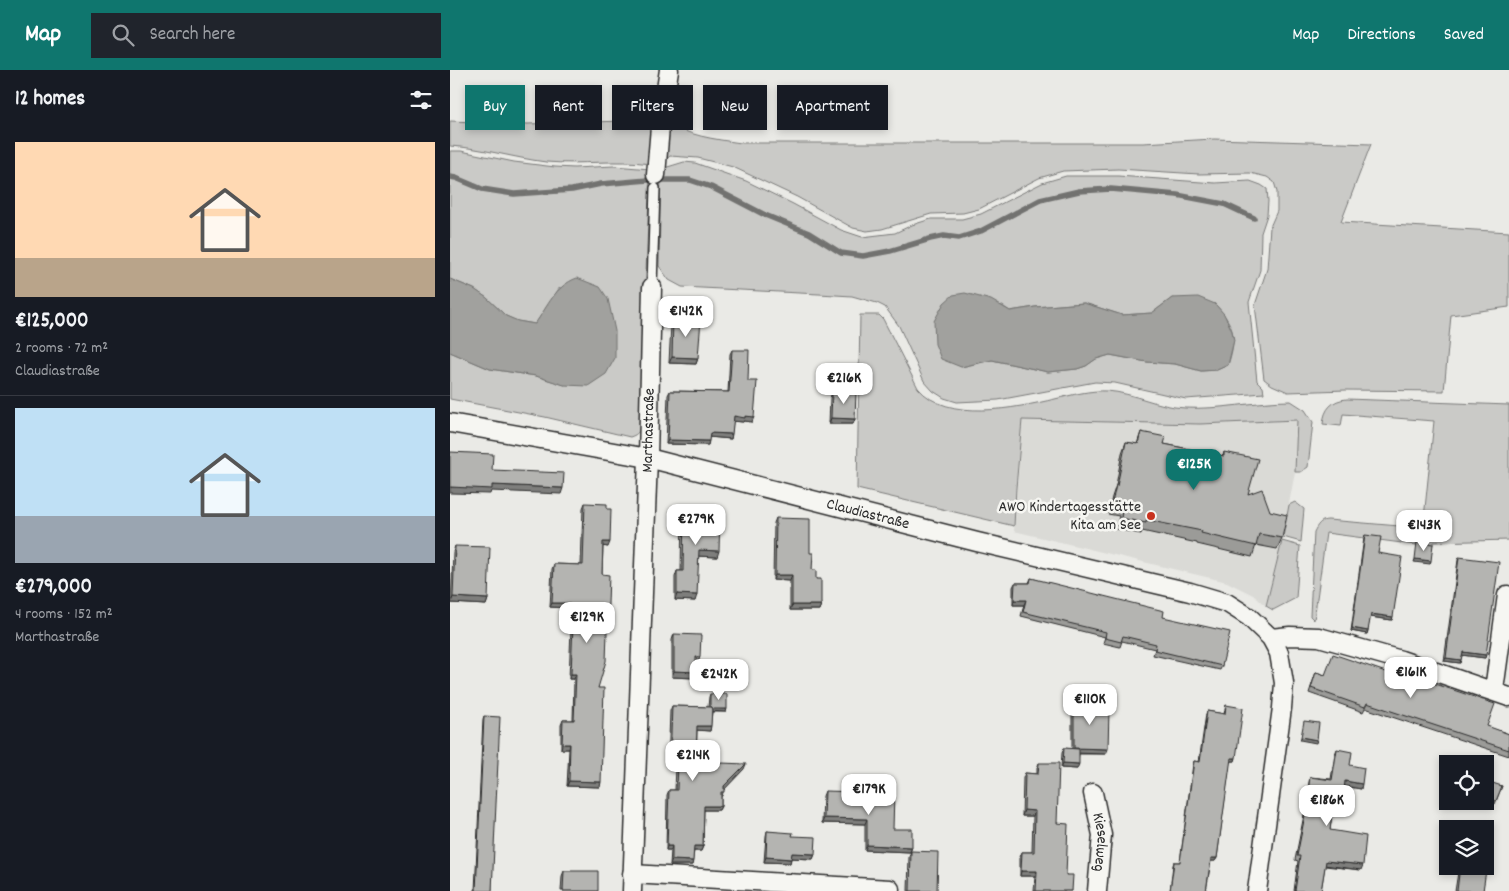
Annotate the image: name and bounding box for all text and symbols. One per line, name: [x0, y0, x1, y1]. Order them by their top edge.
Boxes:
search box: [91, 13, 441, 58]
text: Map: [25, 18, 61, 52]
icon: search: [109, 21, 137, 49]
text: Search here: [149, 22, 235, 49]
text: Map: [1292, 23, 1319, 48]
text: Directions: [1347, 23, 1416, 48]
text: Saved: [1444, 23, 1484, 48]
text: 12 homes: [15, 85, 85, 115]
chip: Buy: [465, 85, 525, 130]
chip: Rent: [535, 85, 602, 130]
chip: Filters: [612, 85, 693, 130]
chip: New: [703, 85, 767, 130]
chip: Apartment: [777, 85, 888, 130]
icon: filters: [407, 86, 435, 114]
icon: home: [180, 175, 270, 265]
pin: €142K: [651, 296, 721, 338]
text: €142K: [669, 300, 703, 323]
text: €125,000: [15, 307, 89, 337]
text: 2 rooms · 72 m²: [15, 337, 108, 360]
text: Claudiastraße: [15, 360, 100, 383]
pin: €216K: [809, 362, 879, 405]
text: €216K: [827, 367, 861, 390]
street label: Marthastraße: [636, 388, 661, 473]
icon: home: [180, 440, 270, 530]
pin: €125K: [1159, 448, 1229, 491]
text: €125K: [1177, 453, 1211, 476]
street label: Claudiastraße: [824, 492, 912, 536]
place label: AWO Kindertagesstätte Kita am See: [998, 496, 1141, 537]
pin: €279K: [661, 504, 731, 546]
text: €279K: [678, 508, 714, 531]
marker: AWO Kindertagesstätte Kita am See: [1145, 510, 1157, 522]
pin: €143K: [1389, 510, 1459, 552]
text: €143K: [1407, 514, 1441, 537]
text: €279,000: [15, 573, 92, 603]
pin: €129K: [552, 602, 622, 644]
text: 4 rooms · 152 m²: [15, 603, 113, 626]
text: €129K: [570, 606, 604, 629]
text: Marthastraße: [15, 626, 99, 649]
pin: €161K: [1376, 656, 1446, 699]
pin: €242K: [684, 658, 754, 701]
text: €161K: [1395, 661, 1427, 684]
text: €242K: [701, 663, 737, 686]
pin: €110K: [1055, 684, 1125, 726]
text: €110K: [1074, 688, 1106, 711]
pin: €214K: [658, 740, 728, 782]
text: €214K: [676, 744, 710, 767]
map controls: [1439, 755, 1494, 875]
button: locate: [1439, 755, 1494, 810]
pin: €179K: [834, 774, 904, 816]
text: €179K: [852, 778, 886, 801]
pin: €186K: [1292, 784, 1362, 827]
text: €186K: [1310, 789, 1344, 812]
street label: Kieselweg: [1086, 810, 1114, 873]
button: layers: [1439, 820, 1494, 875]

